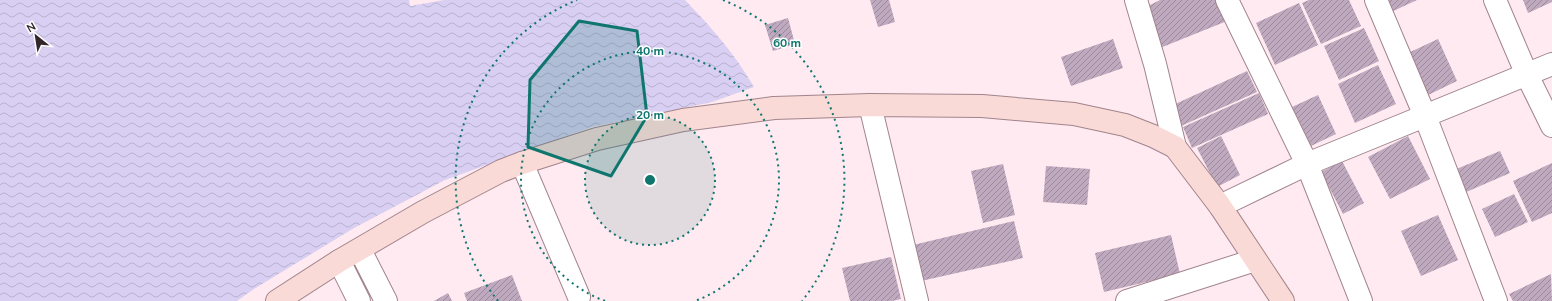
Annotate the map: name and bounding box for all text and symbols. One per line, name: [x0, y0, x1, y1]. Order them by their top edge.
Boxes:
north arrow: [16, 16, 56, 56]
text: N: [24, 19, 39, 36]
text: 60 m: [773, 35, 801, 51]
text: 40 m: [636, 43, 664, 59]
text: 20 m: [636, 107, 664, 123]
centre of rings: [643, 173, 657, 187]

